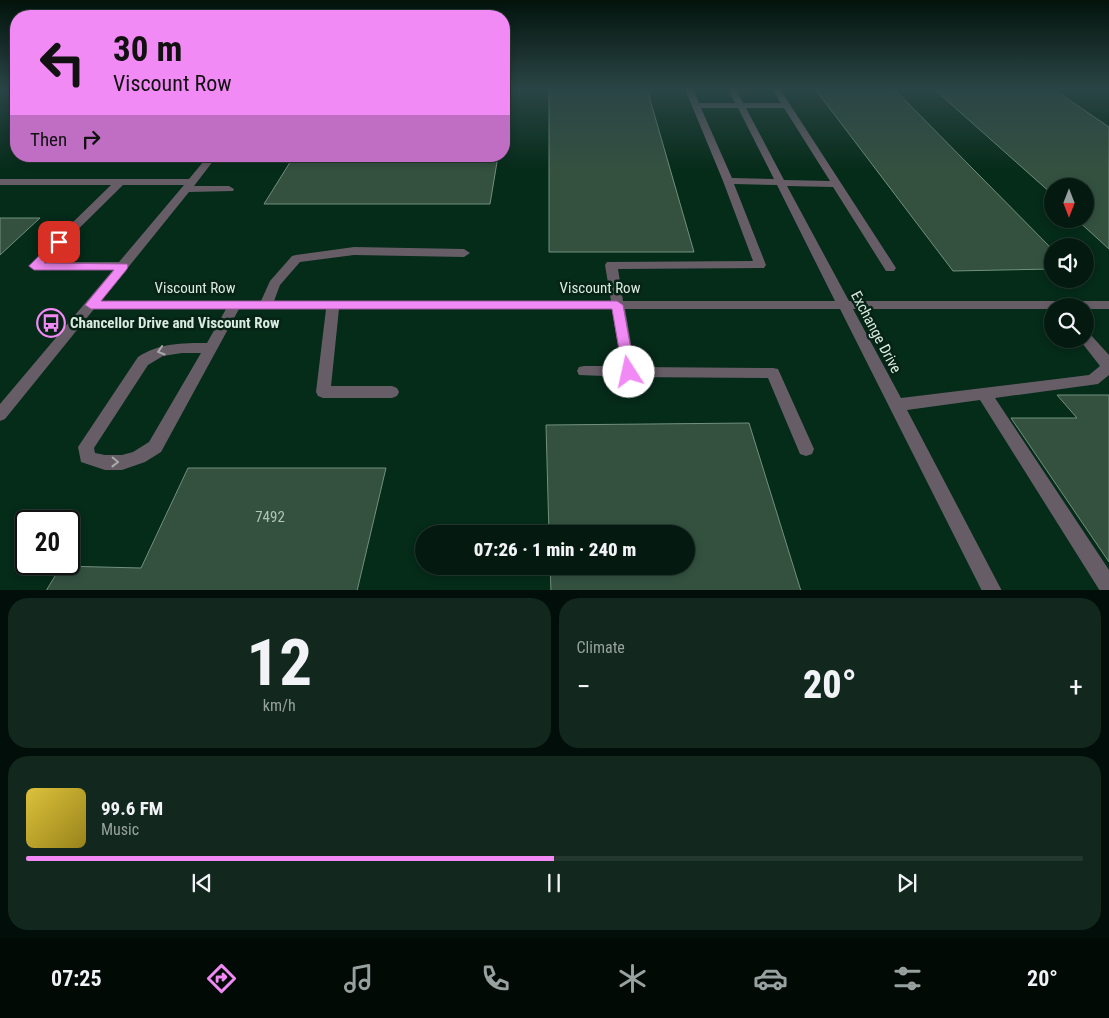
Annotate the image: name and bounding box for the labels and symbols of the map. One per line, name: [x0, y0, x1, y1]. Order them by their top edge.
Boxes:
north arrow: [1044, 178, 1094, 228]
pin: [38, 221, 80, 263]
street label: Viscount Row: [155, 279, 236, 297]
street label: Viscount Row: [560, 279, 641, 297]
street label: Exchange Drive: [847, 288, 905, 376]
bus stop icon: Chancellor Drive and Viscount Row: [36, 308, 66, 338]
place label: Chancellor Drive and Viscount Row: [70, 314, 280, 332]
one-way arrow: [157, 345, 165, 355]
position arrow: [602, 345, 654, 397]
one-way arrow: [112, 457, 119, 467]
house number: 7492: [255, 508, 285, 526]
speed limit sign: 20: [15, 510, 80, 575]

